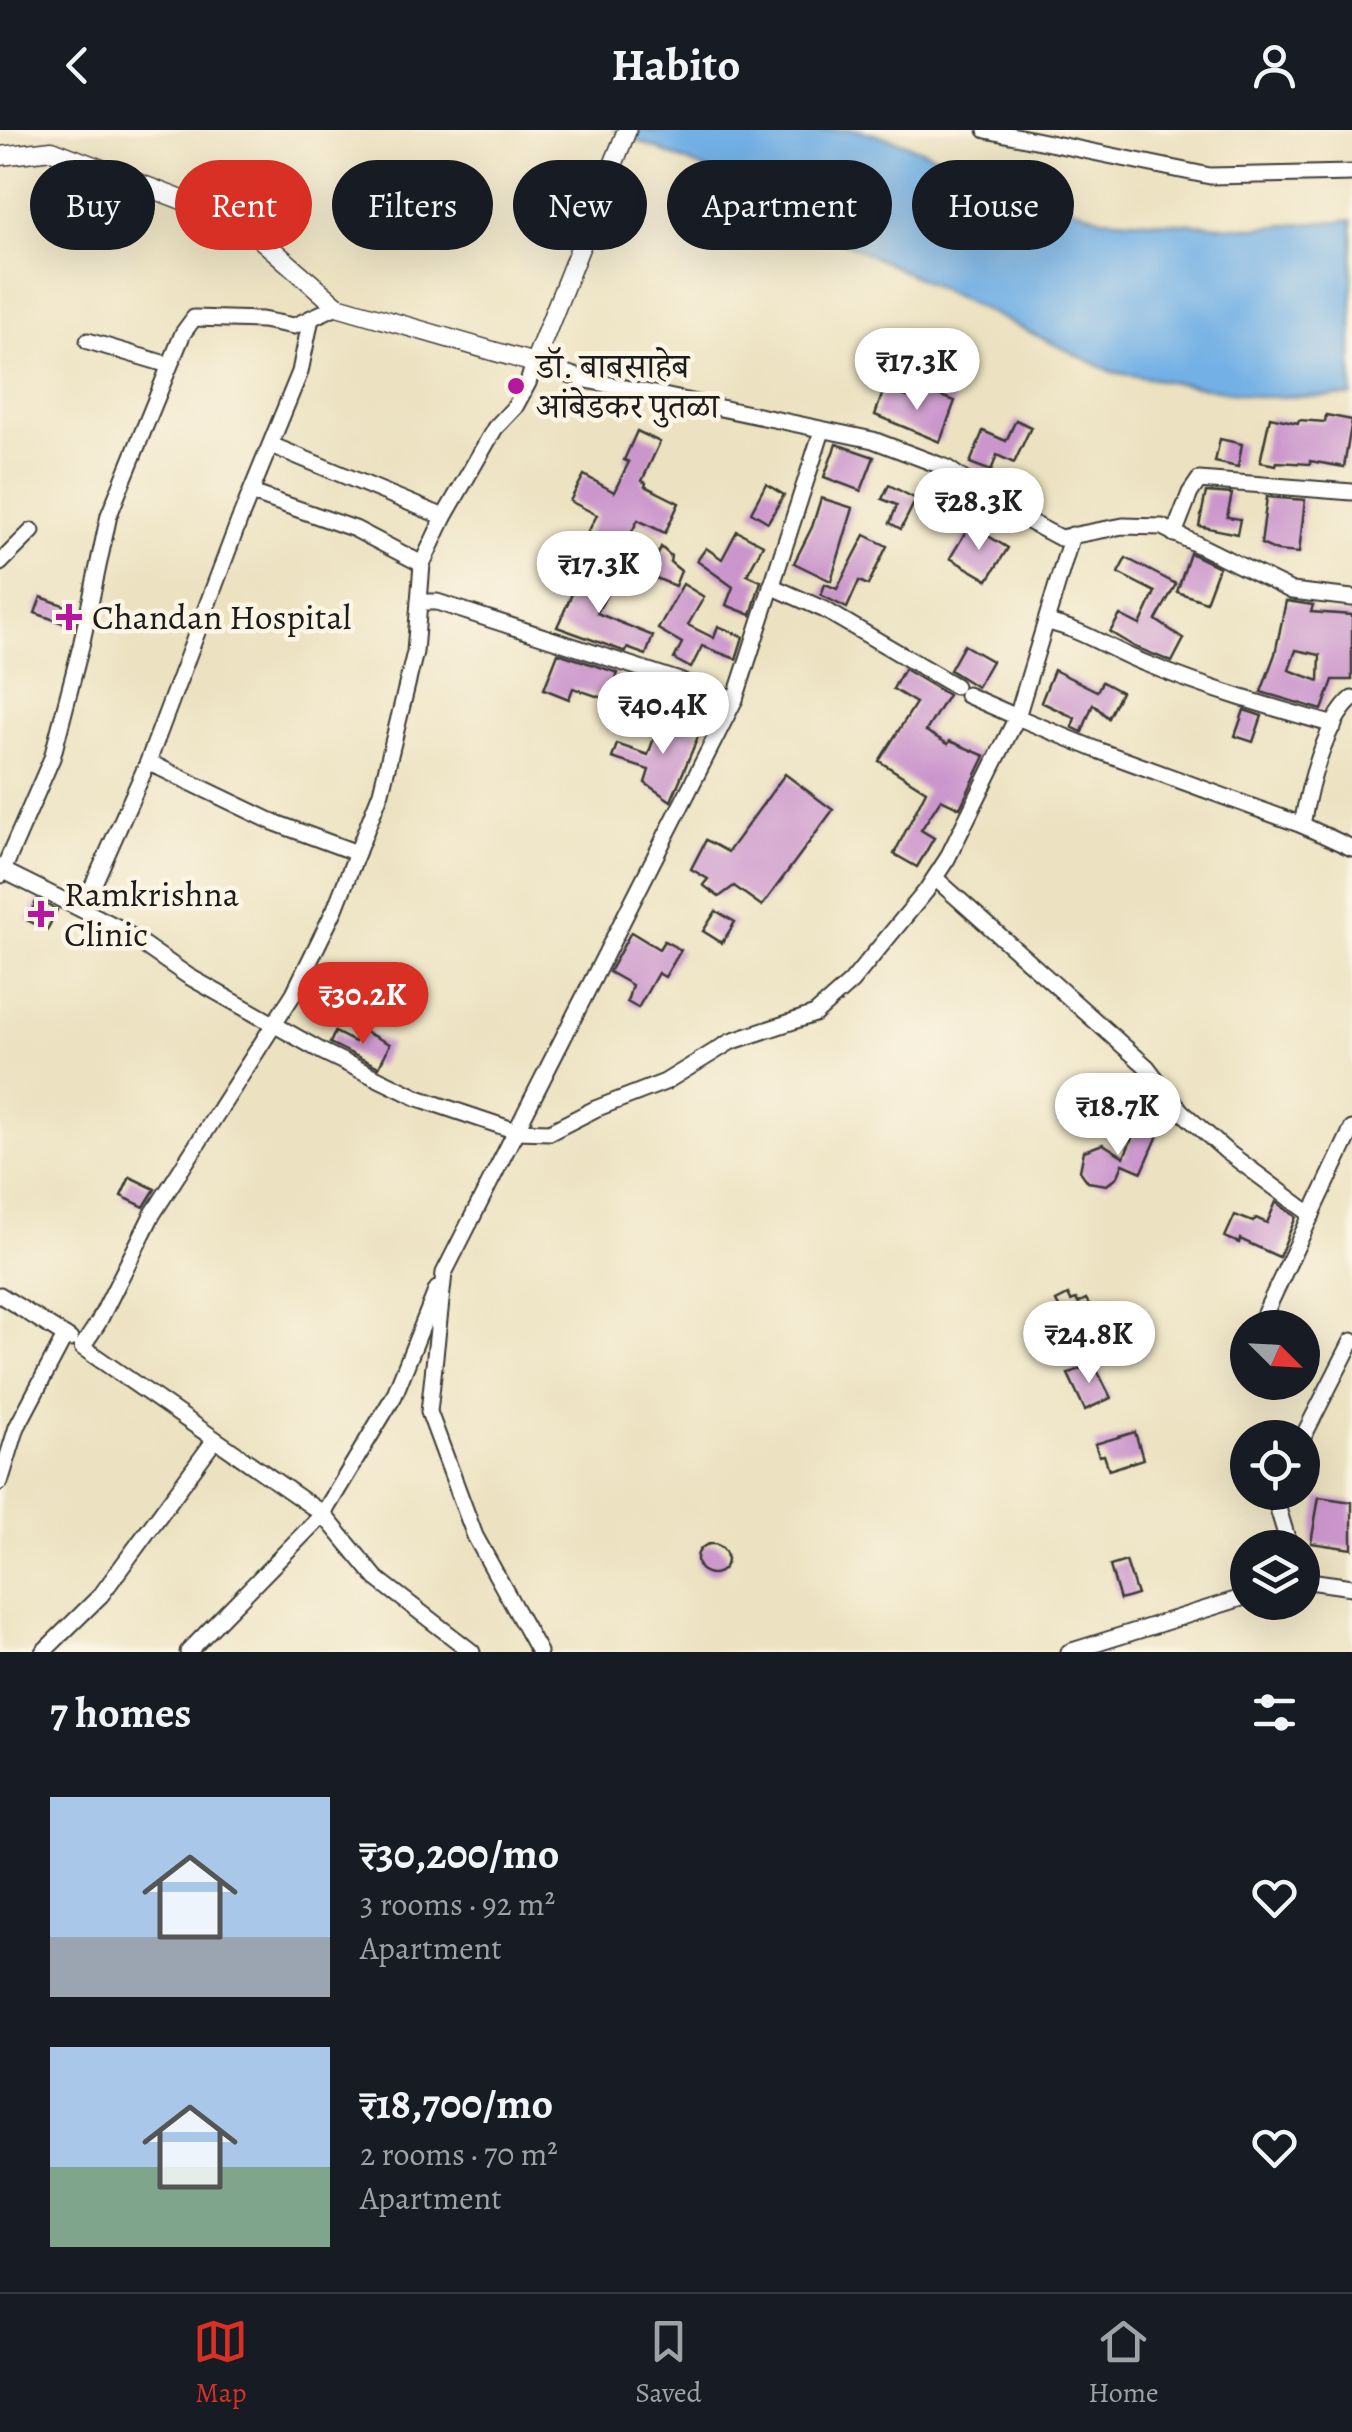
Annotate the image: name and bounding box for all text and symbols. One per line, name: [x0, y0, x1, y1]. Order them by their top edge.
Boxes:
text: Habito: [611, 34, 741, 96]
icon: back: [50, 38, 105, 93]
icon: person: [1247, 38, 1302, 93]
chip: Buy: [30, 160, 155, 250]
chip: Rent: [175, 160, 312, 250]
chip: Filters: [332, 160, 493, 250]
chip: New: [513, 160, 647, 250]
chip: Apartment: [667, 160, 892, 250]
chip: House: [912, 160, 1074, 250]
pin: ₹17.3K: [836, 328, 998, 413]
text: ₹17.3K: [877, 338, 957, 382]
place label: डॉ. बाबसाहेब आंबेडकर पुतळा: [534, 342, 721, 430]
marker: डॉ. बाबसाहेब आंबेडकर पुतळा: [505, 375, 527, 397]
pin: ₹28.3K: [898, 468, 1060, 553]
text: ₹28.3K: [936, 478, 1022, 522]
pin: ₹17.3K: [518, 531, 680, 616]
text: ₹17.3K: [559, 541, 639, 585]
place label: Chandan Hospital: [92, 593, 351, 641]
marker: Chandan Hospital: [56, 604, 82, 630]
pin: ₹40.4K: [582, 672, 744, 757]
text: ₹40.4K: [619, 682, 707, 726]
place label: Ramkrishna Clinic: [64, 870, 240, 958]
marker: Ramkrishna Clinic: [28, 901, 54, 927]
pin: ₹30.2K: [282, 962, 444, 1047]
text: ₹30.2K: [319, 972, 407, 1016]
pin: ₹18.7K: [1037, 1073, 1199, 1158]
text: ₹18.7K: [1077, 1083, 1159, 1127]
pin: ₹24.8K: [1008, 1301, 1170, 1386]
north arrow: [1230, 1310, 1320, 1400]
map controls: [1230, 1310, 1320, 1620]
text: ₹24.8K: [1045, 1311, 1133, 1355]
button: locate: [1230, 1420, 1320, 1510]
button: layers: [1230, 1530, 1320, 1620]
text: 7 homes: [50, 1684, 191, 1741]
icon: filters: [1247, 1685, 1302, 1740]
text: ₹30,200/mo: [360, 1825, 559, 1882]
icon: home: [130, 1837, 250, 1957]
icon: heart: [1247, 1870, 1302, 1925]
text: 3 rooms · 92 m²: [360, 1882, 555, 1926]
text: Apartment: [360, 1926, 502, 1970]
text: ₹18,700/mo: [360, 2075, 553, 2132]
icon: home: [130, 2087, 250, 2207]
icon: heart: [1247, 2120, 1302, 2175]
text: 2 rooms · 70 m²: [360, 2132, 558, 2176]
text: Apartment: [360, 2176, 502, 2220]
tab: Map: [193, 2314, 248, 2412]
tab: Saved: [635, 2314, 702, 2412]
tab: Home: [1088, 2314, 1159, 2412]

